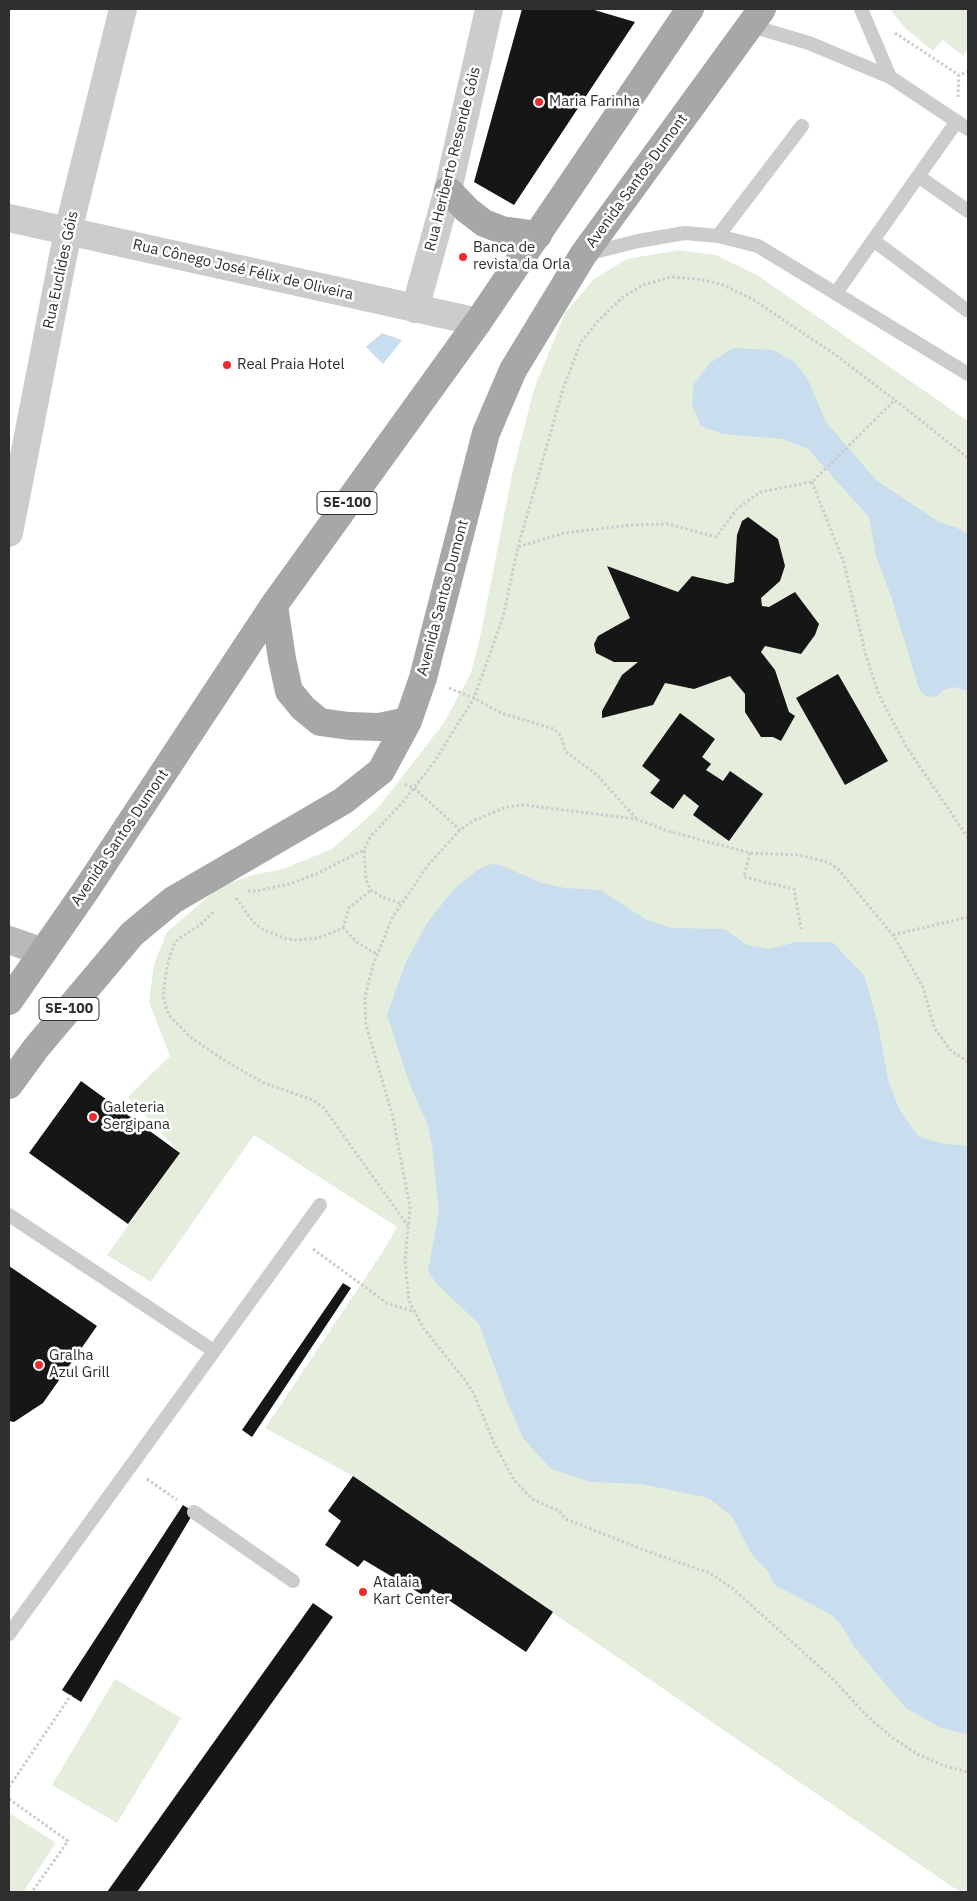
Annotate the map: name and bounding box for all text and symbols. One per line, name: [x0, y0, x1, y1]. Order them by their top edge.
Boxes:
street label: Rua Heriberto Resende Góis: [421, 65, 485, 253]
place label: Maria Farinha: [549, 93, 640, 111]
marker: Maria Farinha: [533, 96, 545, 108]
street label: Avenida Santos Dumont: [582, 111, 692, 251]
street label: Rua Euclídes Góis: [40, 209, 82, 331]
street label: Rua Cônego José Félix de Oliveira: [131, 236, 355, 304]
place label: Banca de revista da Orla: [473, 239, 570, 274]
marker: Banca de revista da Orla: [457, 251, 469, 263]
place label: Real Praia Hotel: [237, 356, 344, 374]
marker: Real Praia Hotel: [221, 359, 233, 371]
road number: SE-100: [317, 492, 377, 514]
street label: Avenida Santos Dumont: [413, 518, 473, 678]
street label: Avenida Santos Dumont: [68, 766, 172, 910]
road number: SE-100: [39, 998, 99, 1021]
place label: Galeteria Sergipana: [103, 1099, 170, 1134]
marker: Galeteria Sergipana: [87, 1111, 99, 1123]
place label: Gralha Azul Grill: [49, 1347, 110, 1382]
marker: Gralha Azul Grill: [33, 1359, 45, 1371]
place label: Atalaia Kart Center: [373, 1574, 450, 1609]
marker: Atalaia Kart Center: [357, 1586, 369, 1598]

